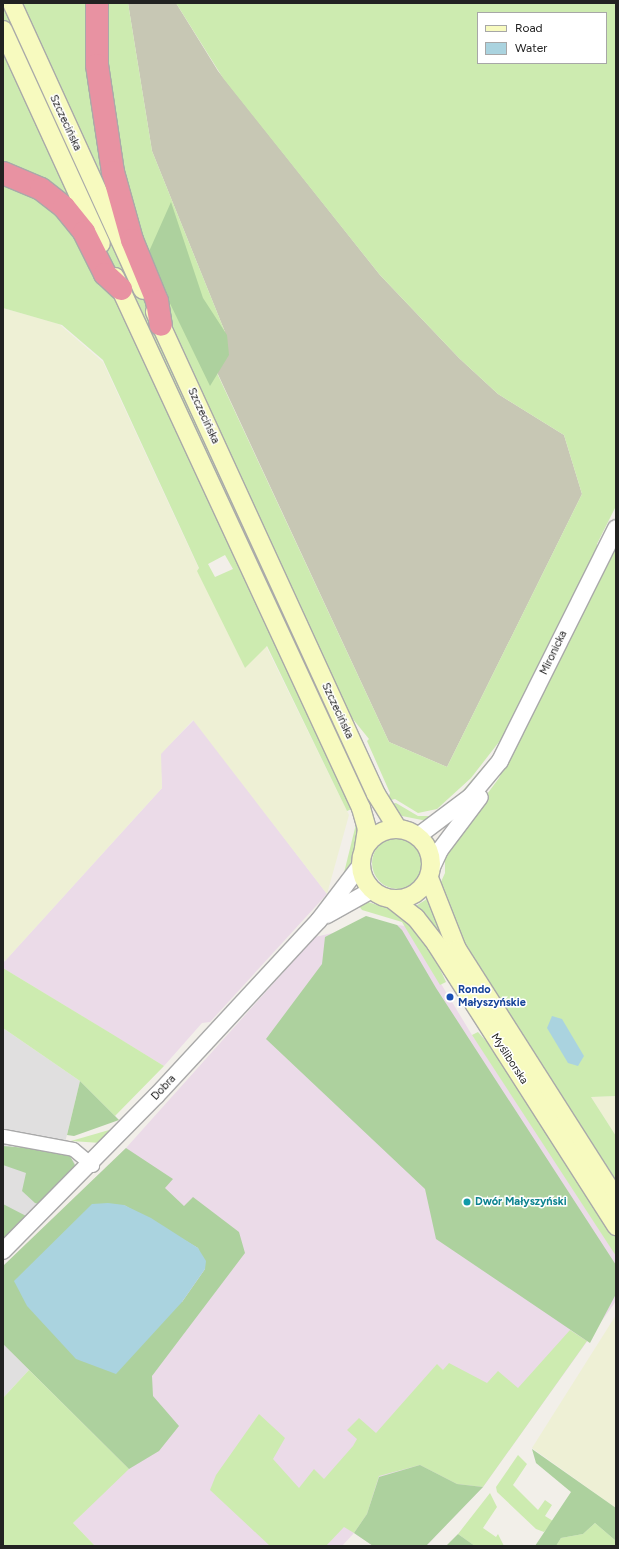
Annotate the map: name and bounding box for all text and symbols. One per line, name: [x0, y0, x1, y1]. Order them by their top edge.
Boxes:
legend: [477, 12, 607, 64]
text: Road: [515, 21, 543, 35]
text: Water: [515, 41, 547, 55]
street label: Szczecińska: [46, 93, 84, 153]
street label: Szczecińska: [184, 386, 222, 446]
street label: Mironicka: [538, 629, 570, 677]
street label: Szczecińska: [318, 681, 356, 741]
place label: Rondo Małyszyńskie: [458, 984, 526, 1010]
marker: Rondo Małyszyńskie: [445, 992, 455, 1002]
street label: Myśliborska: [488, 1031, 530, 1087]
street label: Dobra: [149, 1073, 179, 1103]
place label: Dwór Małyszyński: [475, 1195, 567, 1209]
marker: Dwór Małyszyński: [462, 1197, 472, 1207]

